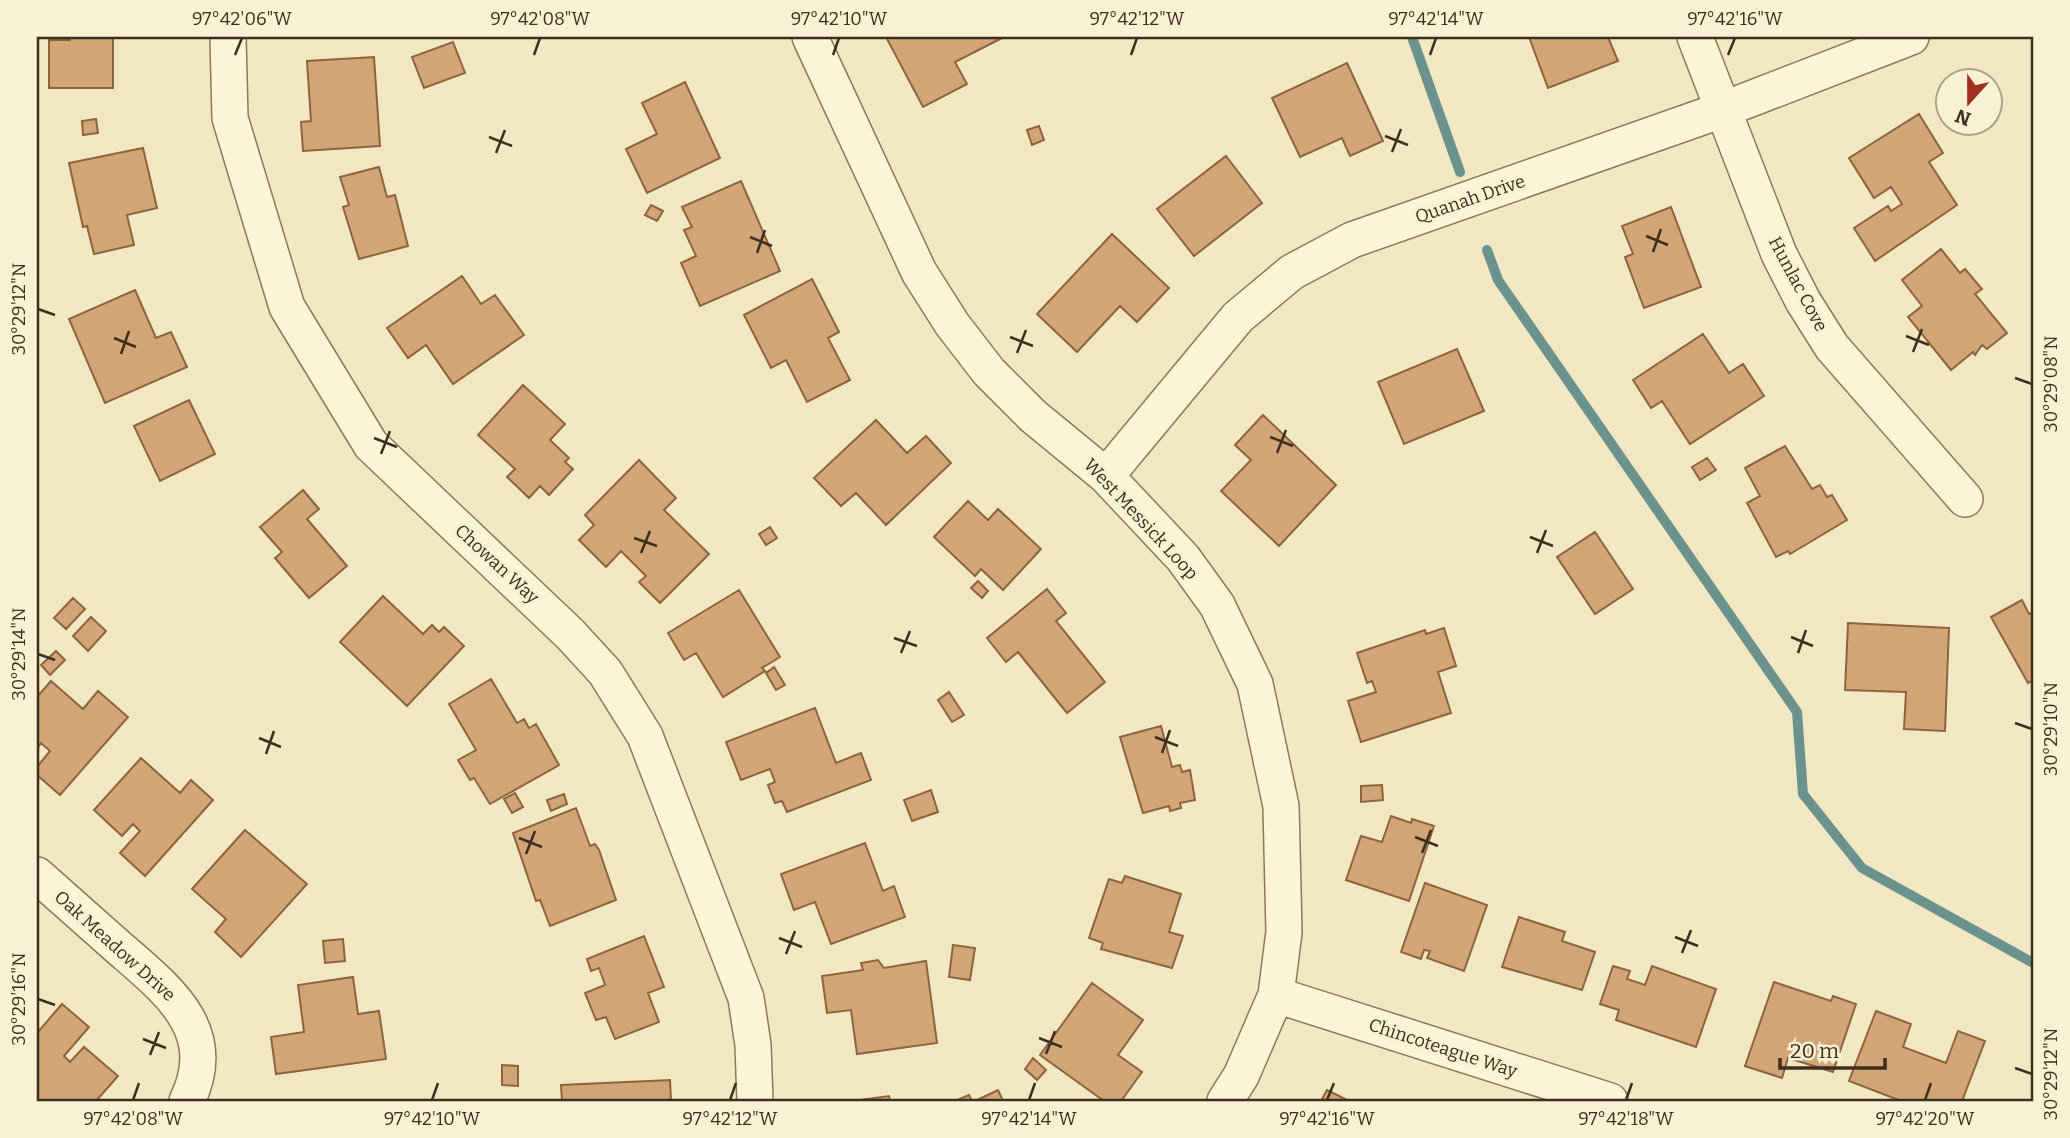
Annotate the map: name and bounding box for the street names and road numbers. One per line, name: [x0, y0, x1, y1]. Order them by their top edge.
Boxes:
street label: Quanah Drive: [1412, 170, 1528, 228]
street label: Hunlac Cove: [1764, 233, 1832, 335]
street label: West Messick Loop: [1079, 454, 1203, 584]
street label: Chowan Way: [450, 519, 544, 609]
street label: Oak Meadow Drive: [50, 886, 180, 1006]
street label: Chincoteague Way: [1366, 1014, 1520, 1083]

